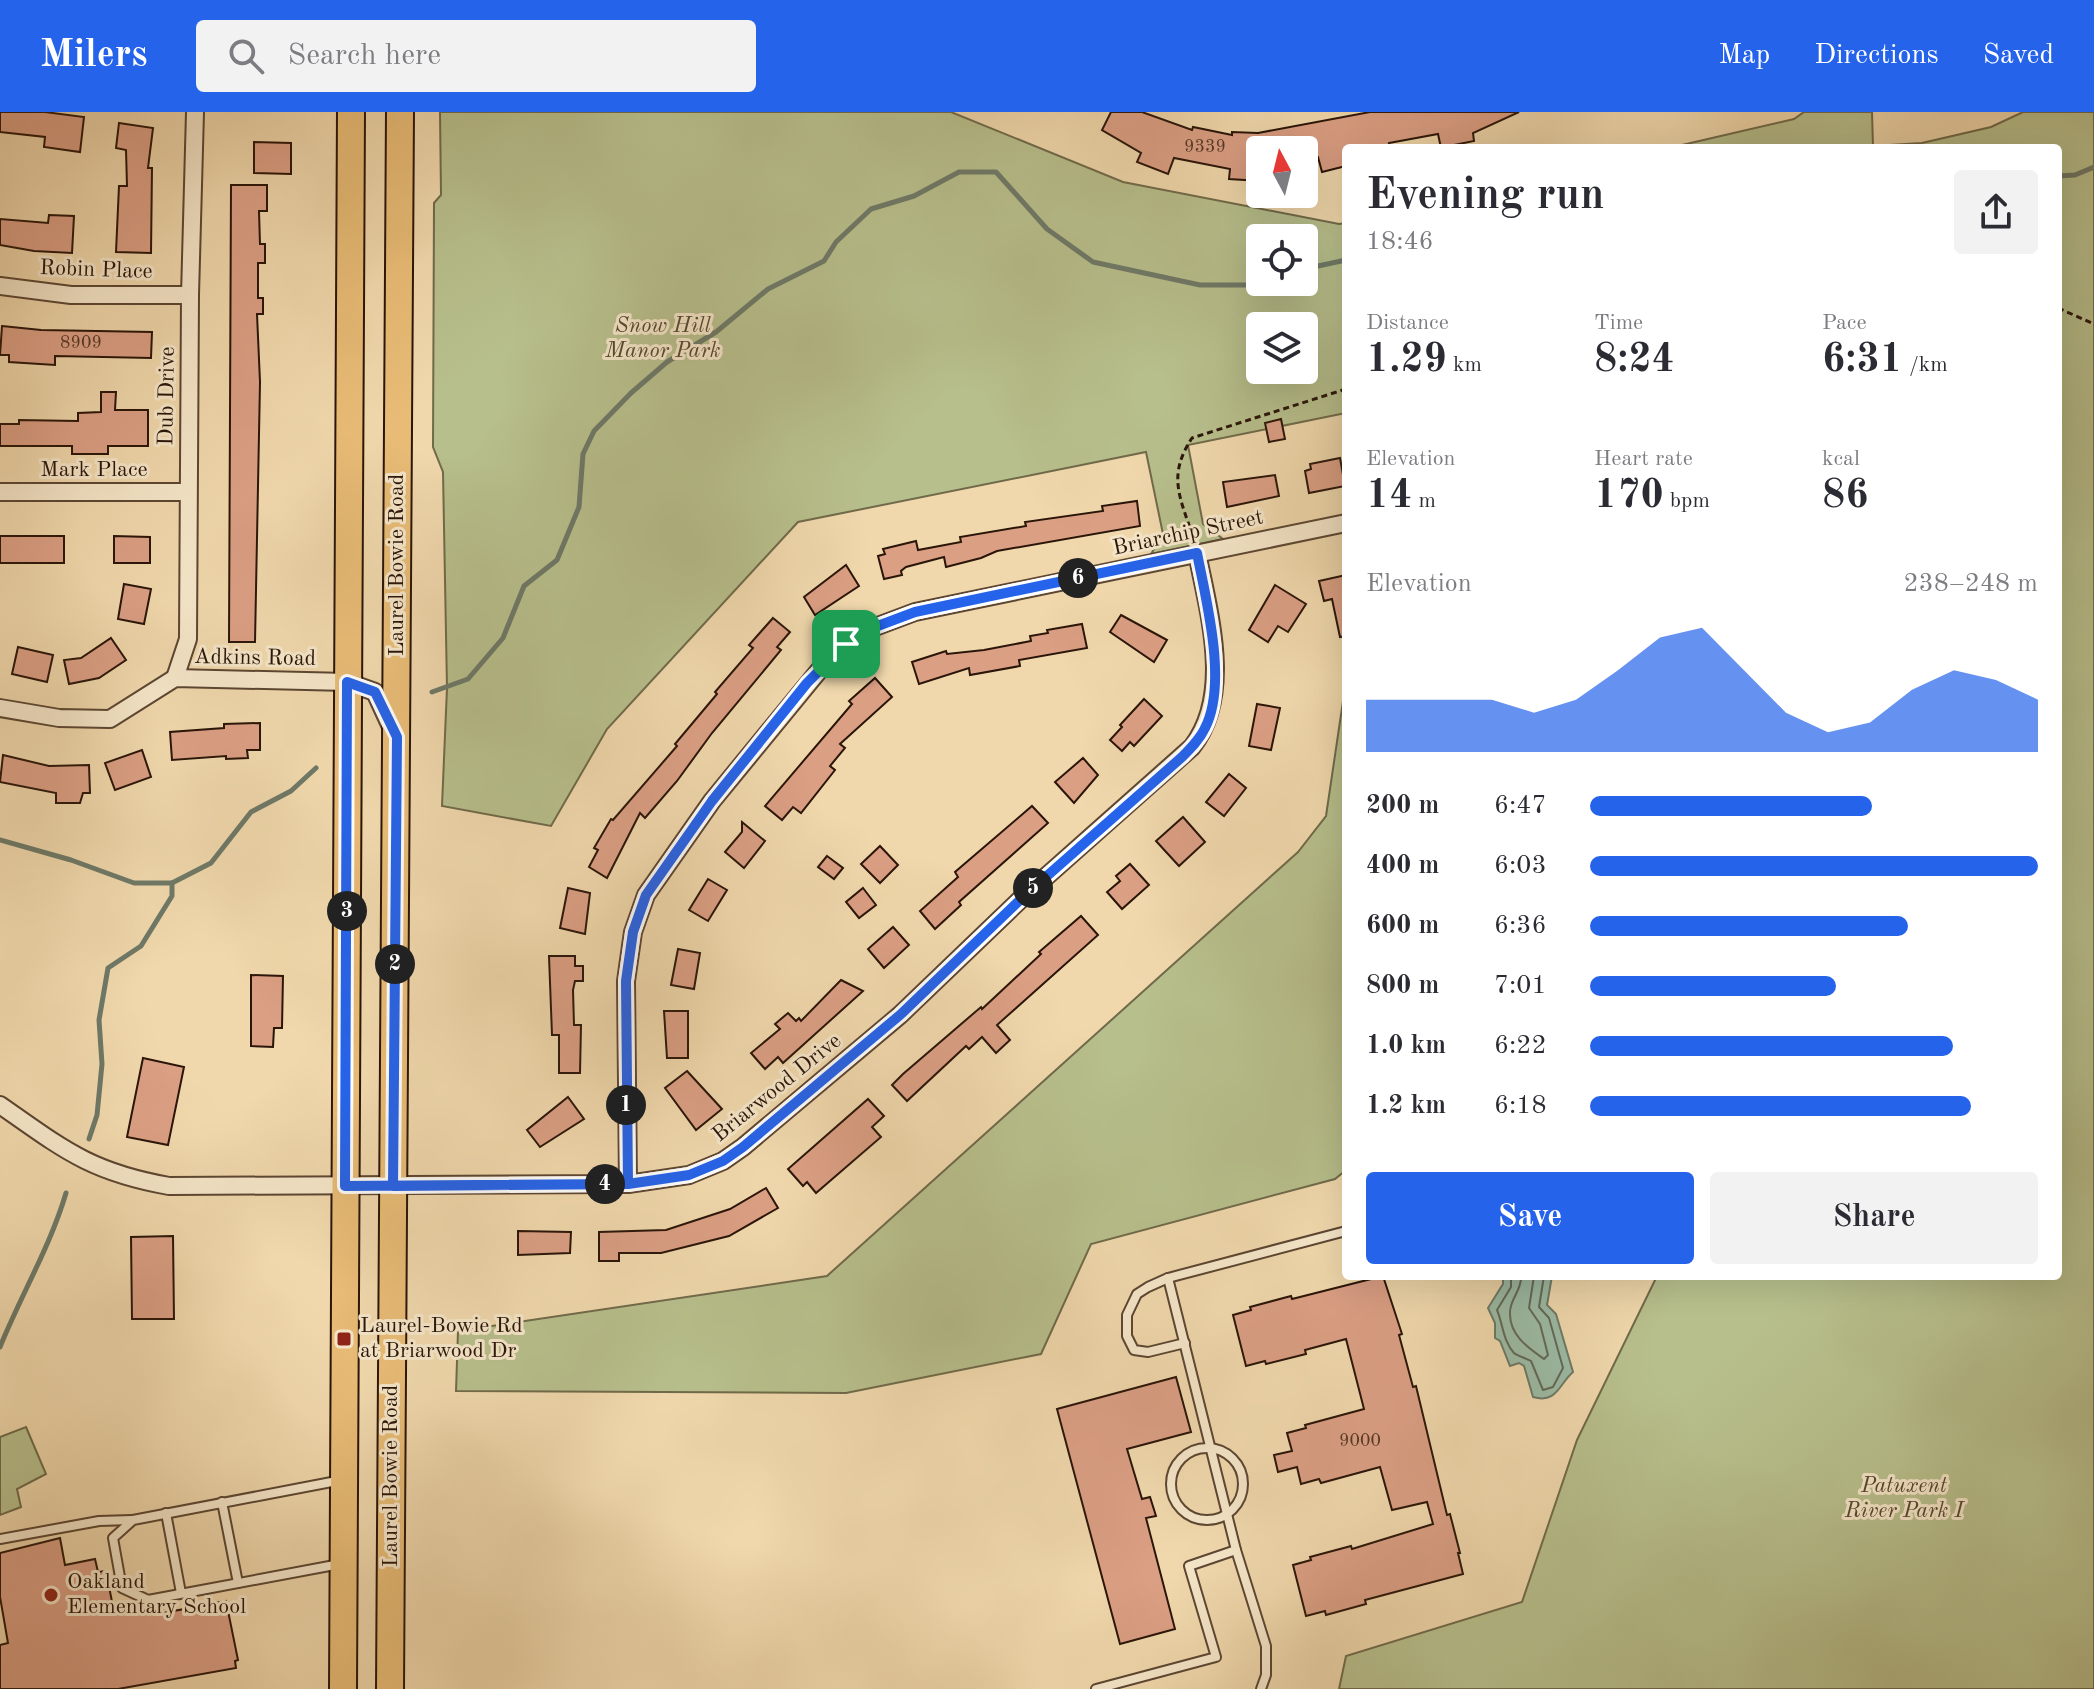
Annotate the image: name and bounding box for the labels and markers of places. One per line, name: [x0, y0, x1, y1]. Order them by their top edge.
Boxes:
pin: 6: [1058, 558, 1098, 598]
pin: [812, 610, 880, 678]
pin: 5: [1013, 868, 1053, 908]
pin: 3: [327, 891, 367, 931]
pin: 2: [375, 944, 415, 984]
pin: 1: [606, 1085, 646, 1125]
pin: 4: [585, 1164, 625, 1204]
place label: Laurel-Bowie Rd at Briarwood Dr: [360, 1315, 523, 1362]
marker: Laurel-Bowie Rd at Briarwood Dr: [335, 1330, 353, 1348]
place label: Oakland Elementary School: [67, 1571, 246, 1618]
marker: Oakland Elementary School: [42, 1586, 60, 1604]

